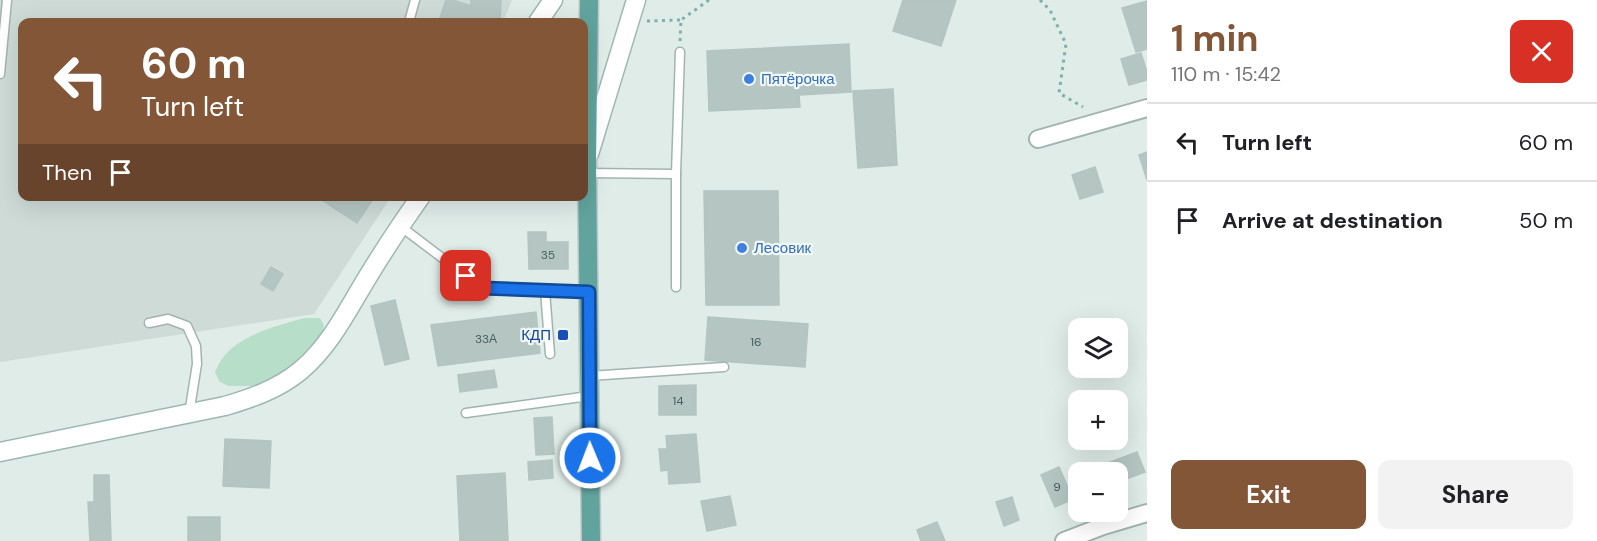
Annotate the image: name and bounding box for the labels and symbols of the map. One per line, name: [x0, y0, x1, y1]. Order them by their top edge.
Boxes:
place label: Пятёрочка: [761, 69, 835, 89]
marker: Пятёрочка: [742, 72, 756, 86]
place label: Лесовик: [754, 238, 812, 258]
marker: Лесовик: [735, 241, 749, 255]
house number: 35: [541, 247, 555, 263]
pin: [440, 250, 491, 301]
place label: КДП: [521, 325, 551, 345]
marker: КДП: [556, 328, 570, 342]
house number: 33А: [475, 331, 497, 347]
house number: 16: [750, 334, 762, 350]
house number: 14: [672, 393, 684, 409]
position arrow: [558, 426, 622, 490]
house number: 9: [1053, 479, 1061, 495]

